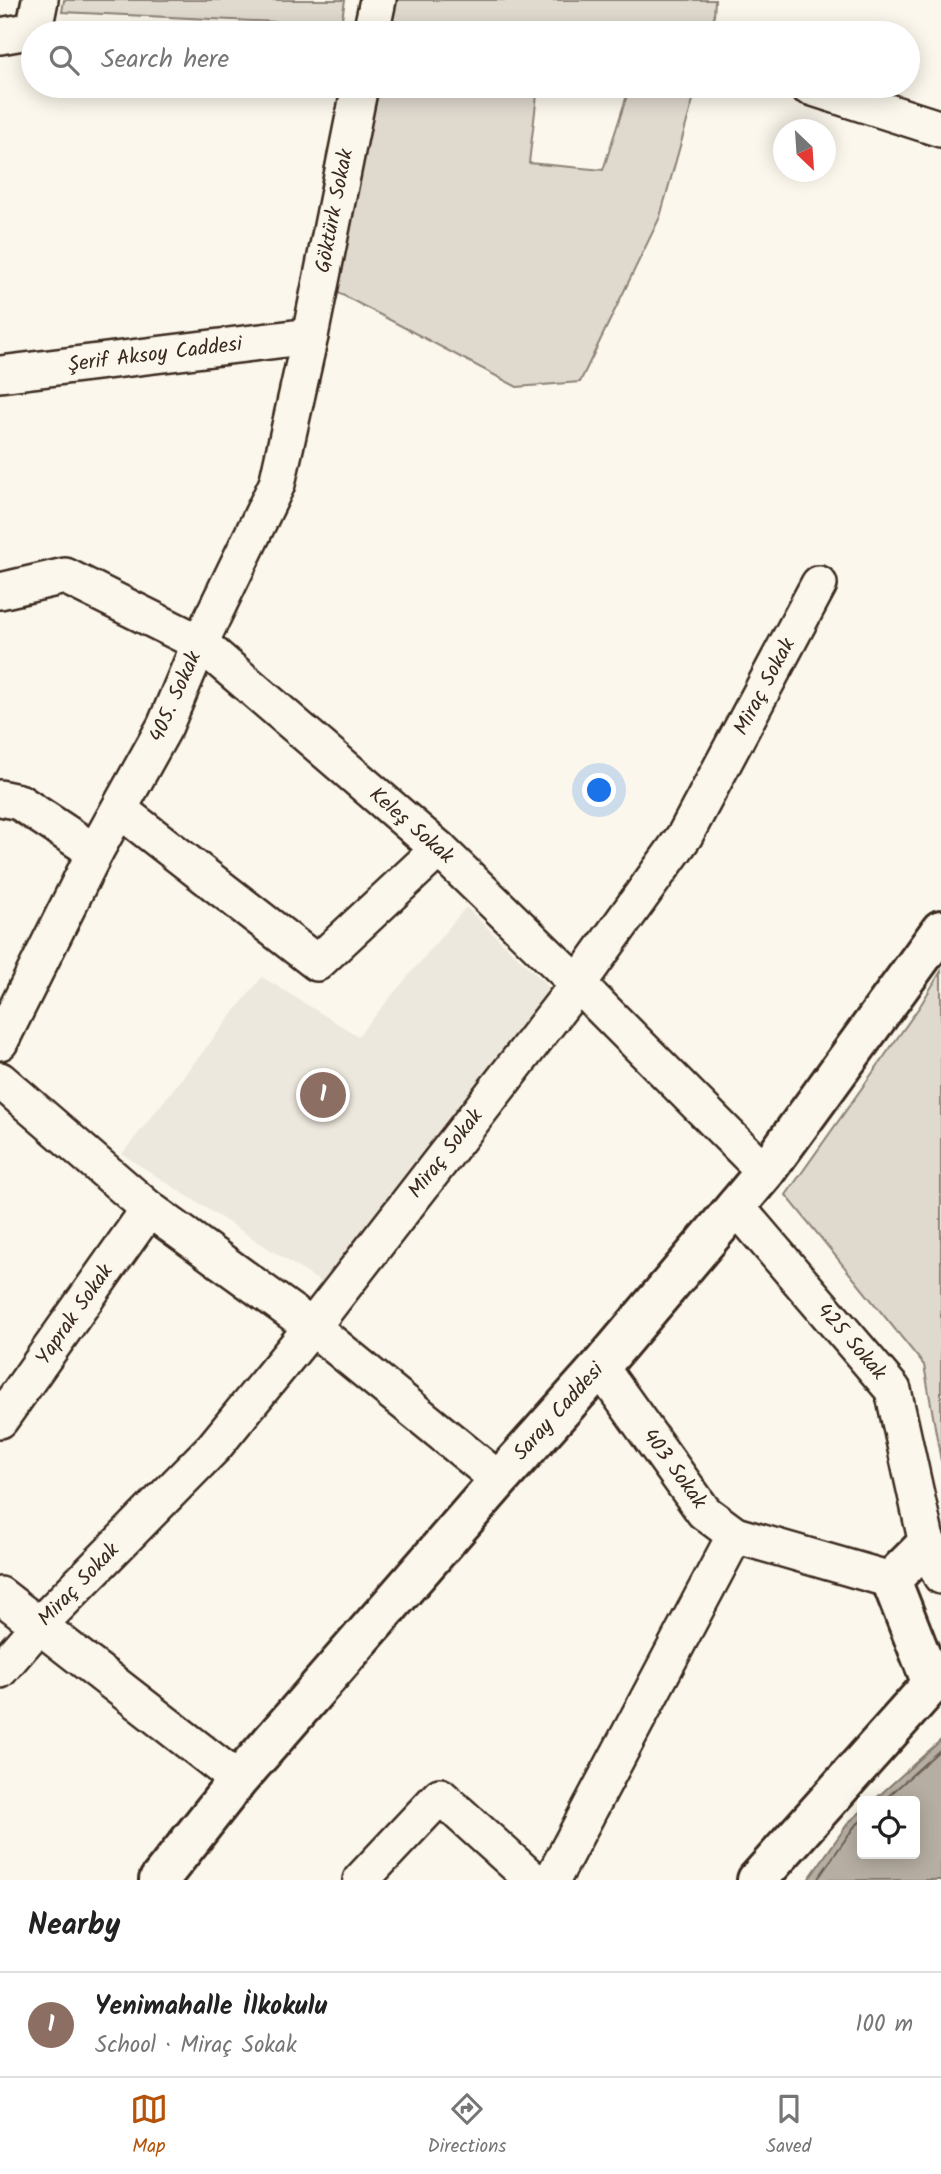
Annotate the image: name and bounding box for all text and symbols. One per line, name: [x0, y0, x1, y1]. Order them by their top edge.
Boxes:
search box: [21, 21, 920, 98]
text: Search here: [101, 39, 229, 81]
icon: search: [45, 41, 83, 79]
north arrow: [773, 119, 836, 182]
street label: Göktürk Sokak: [307, 146, 363, 276]
street label: Şerif Aksoy Caddesi: [66, 328, 245, 382]
street label: Miraç Sokak: [725, 632, 805, 742]
street label: 405. Sokak: [141, 646, 211, 748]
your location: [582, 773, 616, 807]
street label: Keleş Sokak: [361, 779, 461, 873]
pin: 1: [300, 1069, 346, 1121]
street label: Miraç Sokak: [400, 1102, 492, 1206]
street label: Yaprak Sokak: [28, 1257, 122, 1372]
street label: 425 Sokak: [808, 1296, 894, 1388]
street label: Saray Caddesi: [506, 1355, 613, 1469]
street label: 403 Sokak: [633, 1422, 715, 1516]
street label: Miraç Sokak: [30, 1535, 128, 1635]
map controls: [857, 1796, 920, 1859]
button: locate: [857, 1796, 920, 1859]
text: Nearby: [28, 1902, 120, 1950]
text: Yenimahalle İlkokulu: [95, 1986, 327, 2028]
text: 1: [48, 2007, 54, 2043]
text: 100 m: [855, 2007, 913, 2043]
text: School · Miraç Sokak: [95, 2028, 297, 2064]
tab: Map: [130, 2090, 168, 2162]
tab: Directions: [428, 2090, 506, 2162]
tab: Saved: [766, 2090, 811, 2162]

